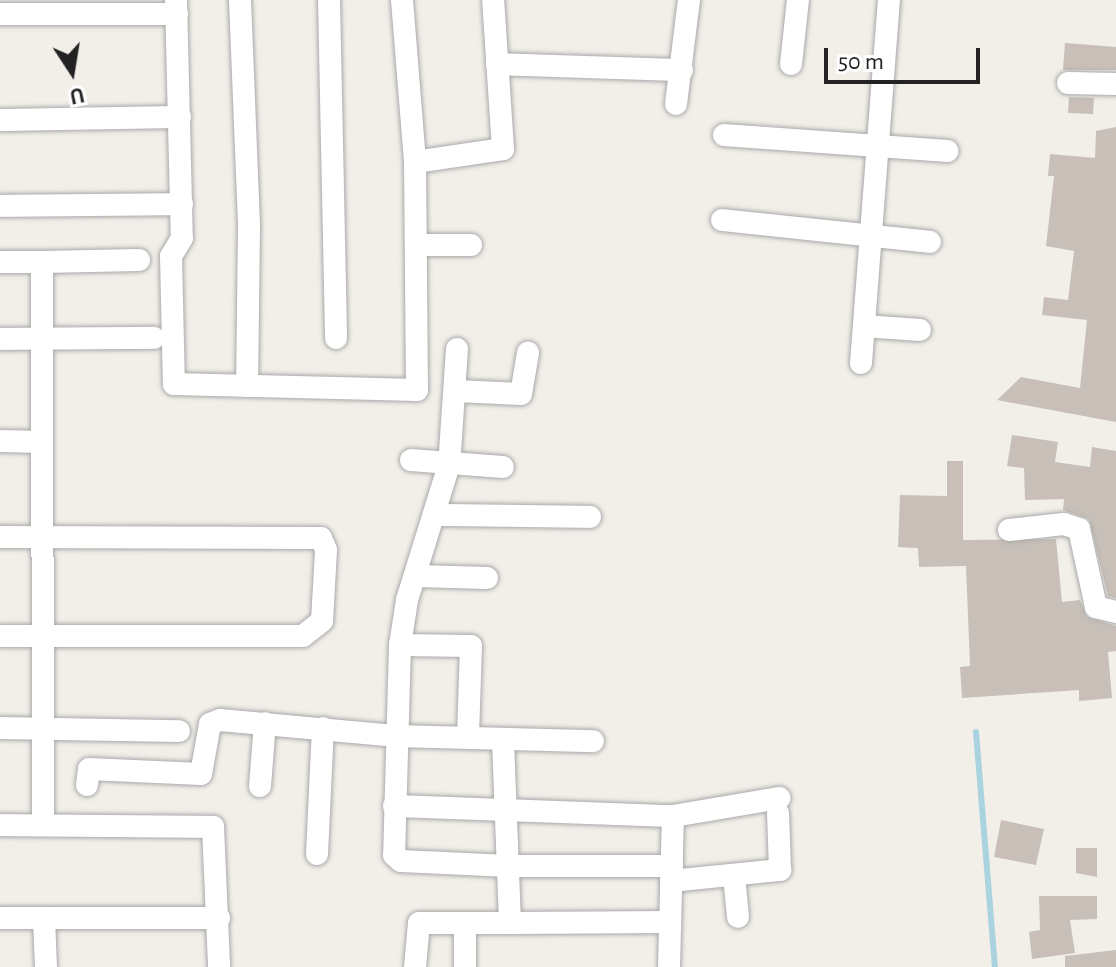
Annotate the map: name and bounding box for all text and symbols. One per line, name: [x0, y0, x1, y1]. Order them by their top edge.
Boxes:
north arrow: [32, 32, 112, 112]
scale bar: [828, 32, 984, 82]
text: 50 m: [838, 50, 884, 74]
text: U: [68, 83, 86, 108]

